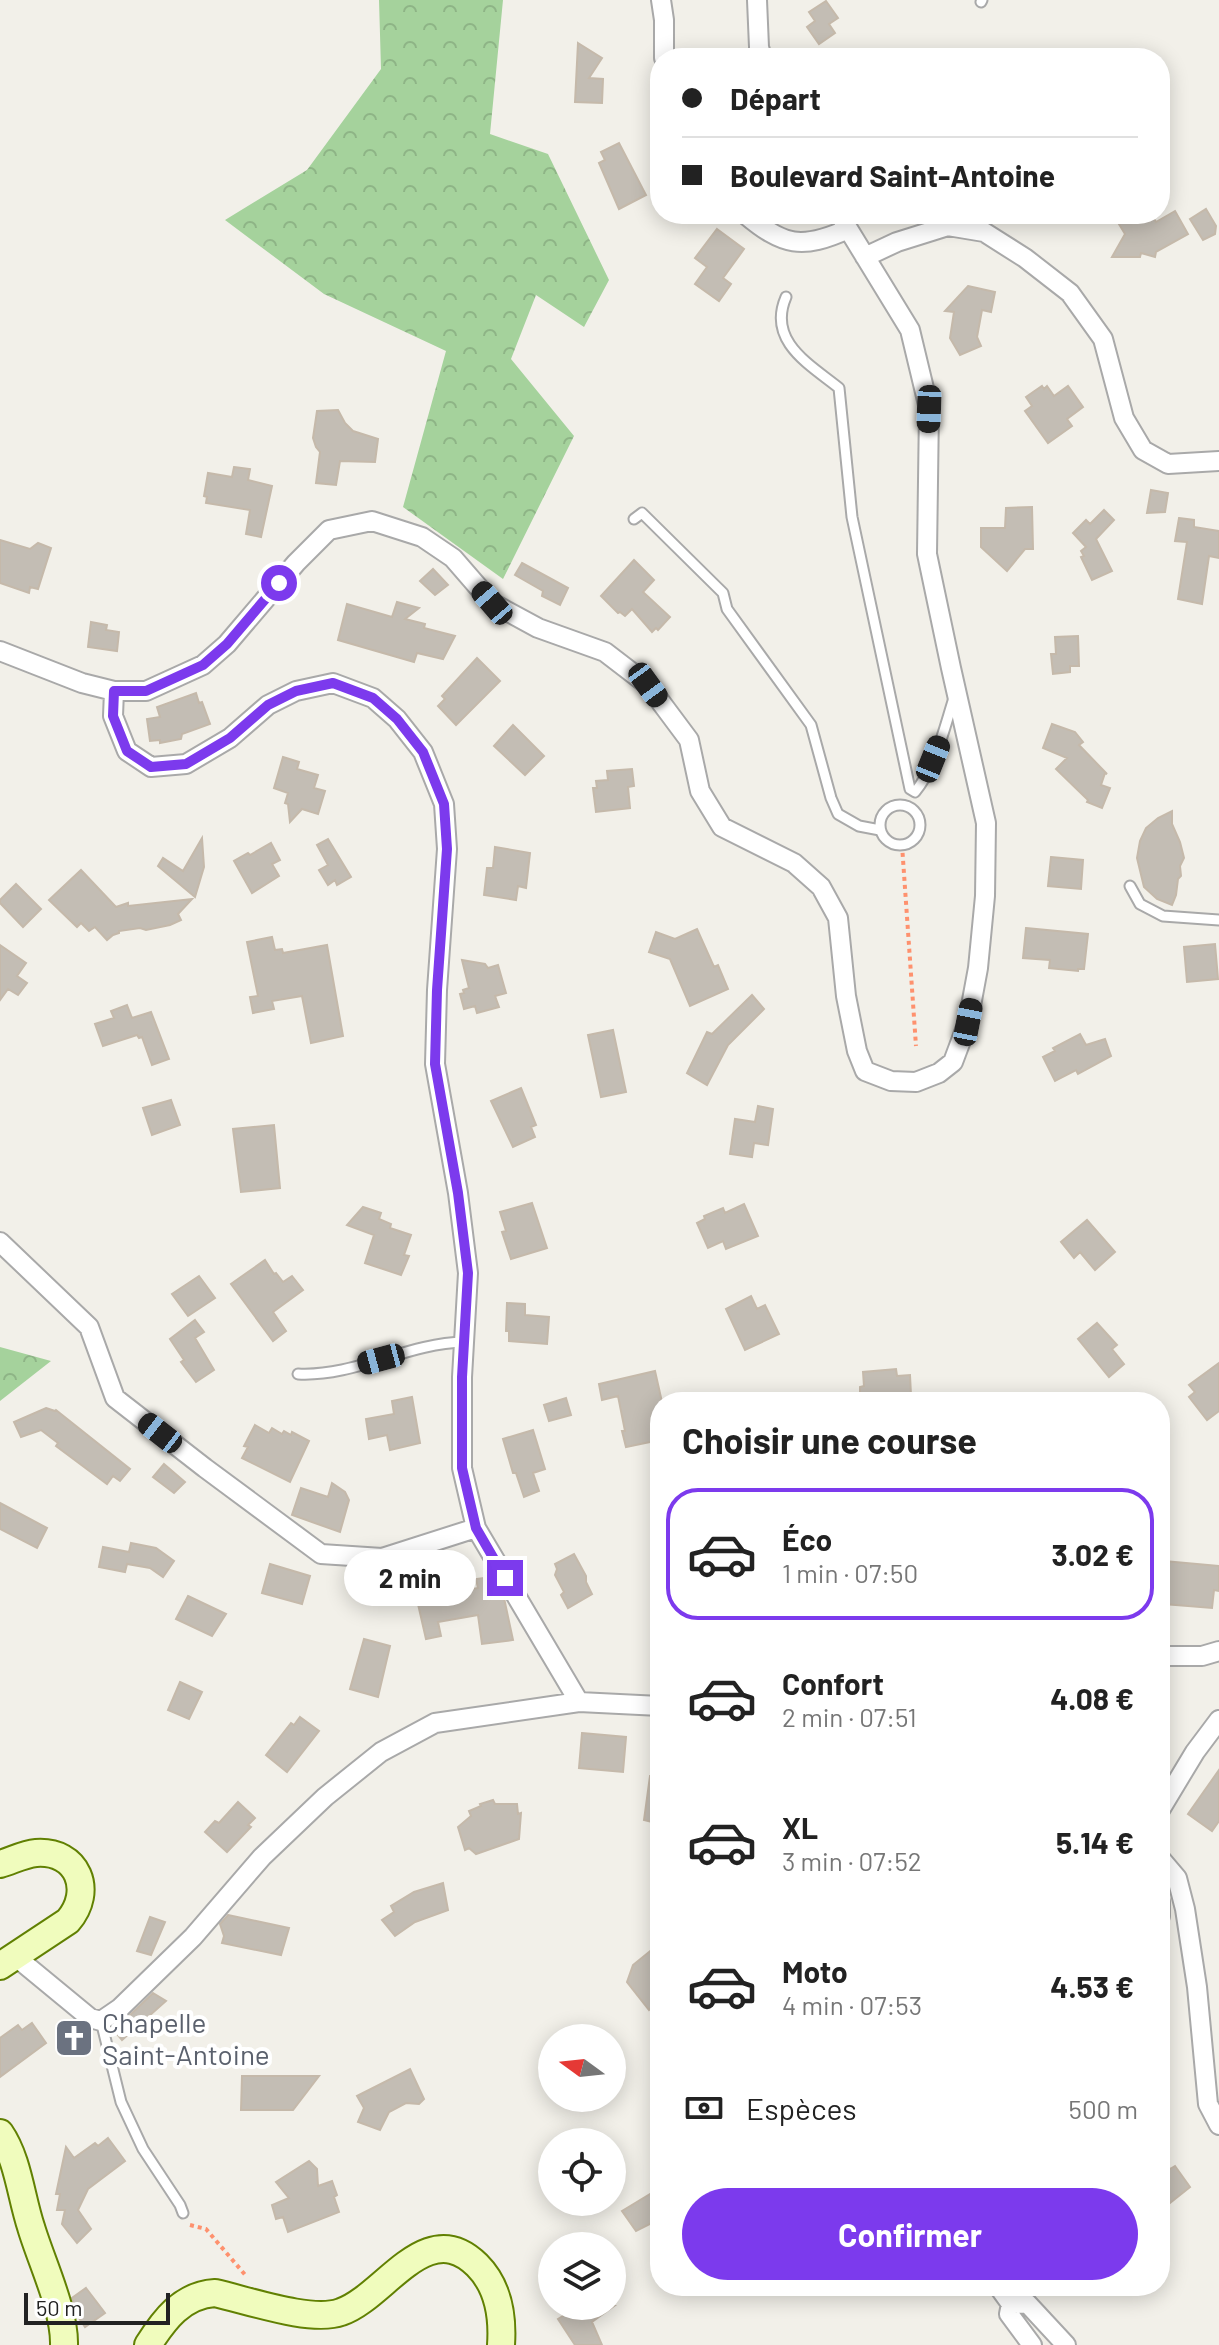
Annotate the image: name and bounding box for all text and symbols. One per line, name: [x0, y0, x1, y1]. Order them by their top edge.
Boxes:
text: Départ: [730, 80, 821, 116]
text: Boulevard Saint-Antoine: [730, 157, 1055, 193]
car: [916, 385, 942, 433]
route start: [261, 565, 297, 601]
car: [467, 577, 517, 629]
car: [624, 659, 672, 711]
car: [913, 732, 953, 786]
car: [952, 996, 984, 1048]
car: [355, 1341, 407, 1377]
car: [134, 1409, 186, 1457]
text: Choisir une course: [682, 1418, 977, 1461]
icon: car: [686, 1518, 758, 1590]
text: Éco: [782, 1521, 832, 1557]
text: 3.02 €: [1052, 1536, 1134, 1572]
callout: 2 min: [345, 1550, 477, 1606]
text: 1 min · 07:50: [782, 1557, 918, 1588]
route end: [487, 1560, 523, 1596]
text: 2 min: [379, 1562, 441, 1593]
icon: car: [686, 1662, 758, 1734]
text: Confort: [782, 1665, 884, 1701]
text: 4.08 €: [1050, 1680, 1134, 1716]
text: 2 min · 07:51: [782, 1701, 917, 1732]
icon: car: [686, 1806, 758, 1878]
text: XL: [782, 1809, 818, 1845]
text: 5.14 €: [1056, 1824, 1134, 1860]
text: 3 min · 07:52: [782, 1845, 922, 1876]
icon: car: [686, 1950, 758, 2022]
text: Moto: [782, 1953, 848, 1989]
text: 4.53 €: [1050, 1968, 1134, 2004]
text: 4 min · 07:53: [782, 1989, 922, 2020]
place label: Chapelle Saint-Antoine: [102, 2005, 270, 2071]
church icon: Chapelle Saint-Antoine: [53, 2017, 95, 2059]
north arrow: [538, 2024, 626, 2112]
map controls: [538, 2024, 626, 2320]
icon: cash: [682, 2086, 726, 2130]
text: Espèces: [746, 2090, 857, 2126]
text: 500 m: [1069, 2093, 1138, 2124]
button: locate: [538, 2128, 626, 2216]
button: Confirmer: [682, 2188, 1138, 2280]
button: layers: [538, 2232, 626, 2320]
scale bar: [24, 2289, 170, 2325]
text: 50 m: [36, 2294, 82, 2320]

